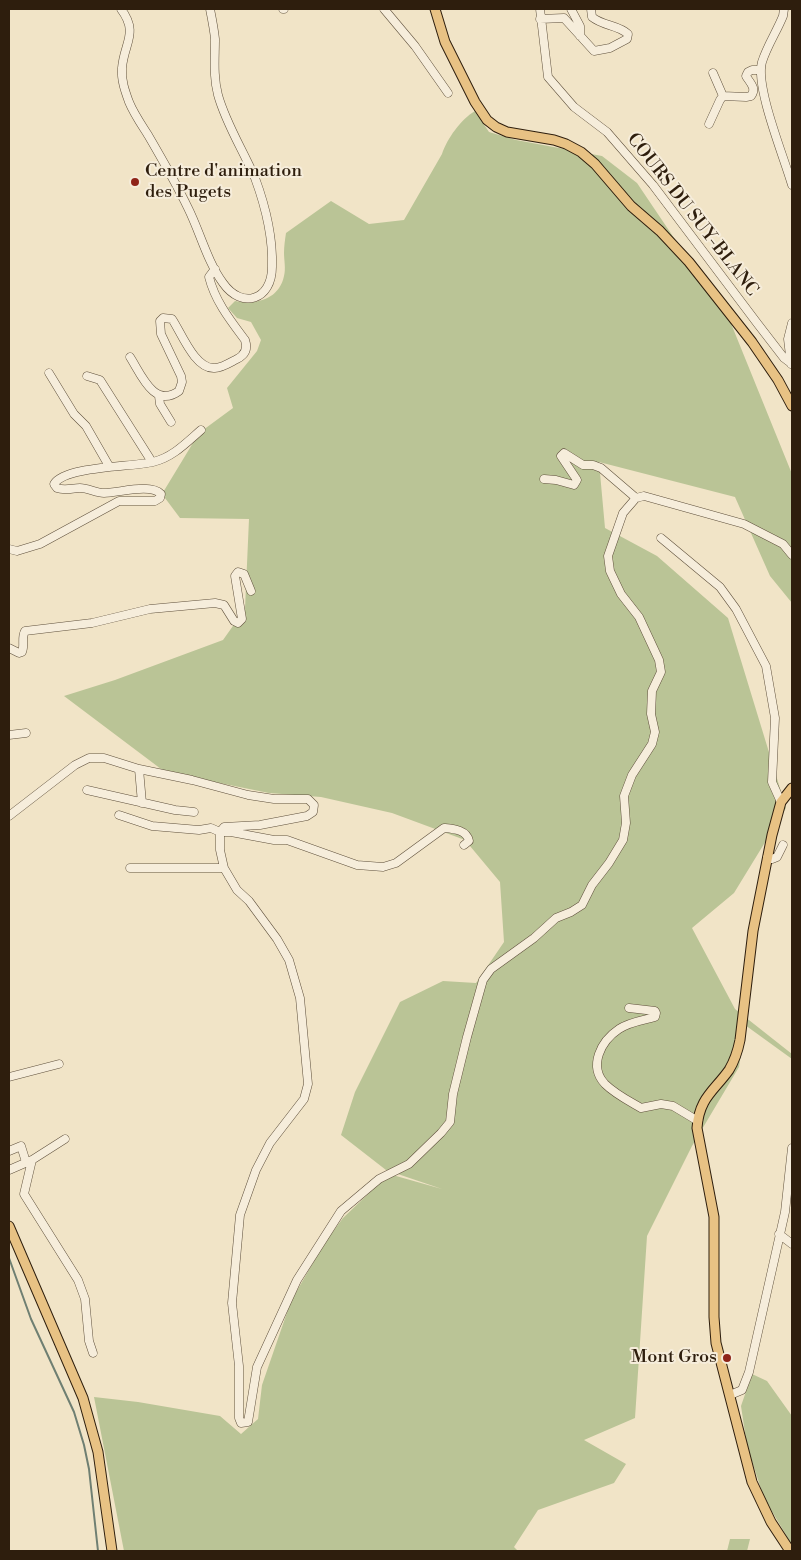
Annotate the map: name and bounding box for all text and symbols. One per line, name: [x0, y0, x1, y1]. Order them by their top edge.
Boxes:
street label: COURS DU SUY-BLANC: [622, 129, 762, 301]
place label: Centre d'animation des Pugets: [145, 161, 302, 203]
marker: Centre d'animation des Pugets: [129, 176, 141, 188]
place label: Mont Gros: [631, 1347, 717, 1369]
marker: Mont Gros: [721, 1352, 733, 1364]

